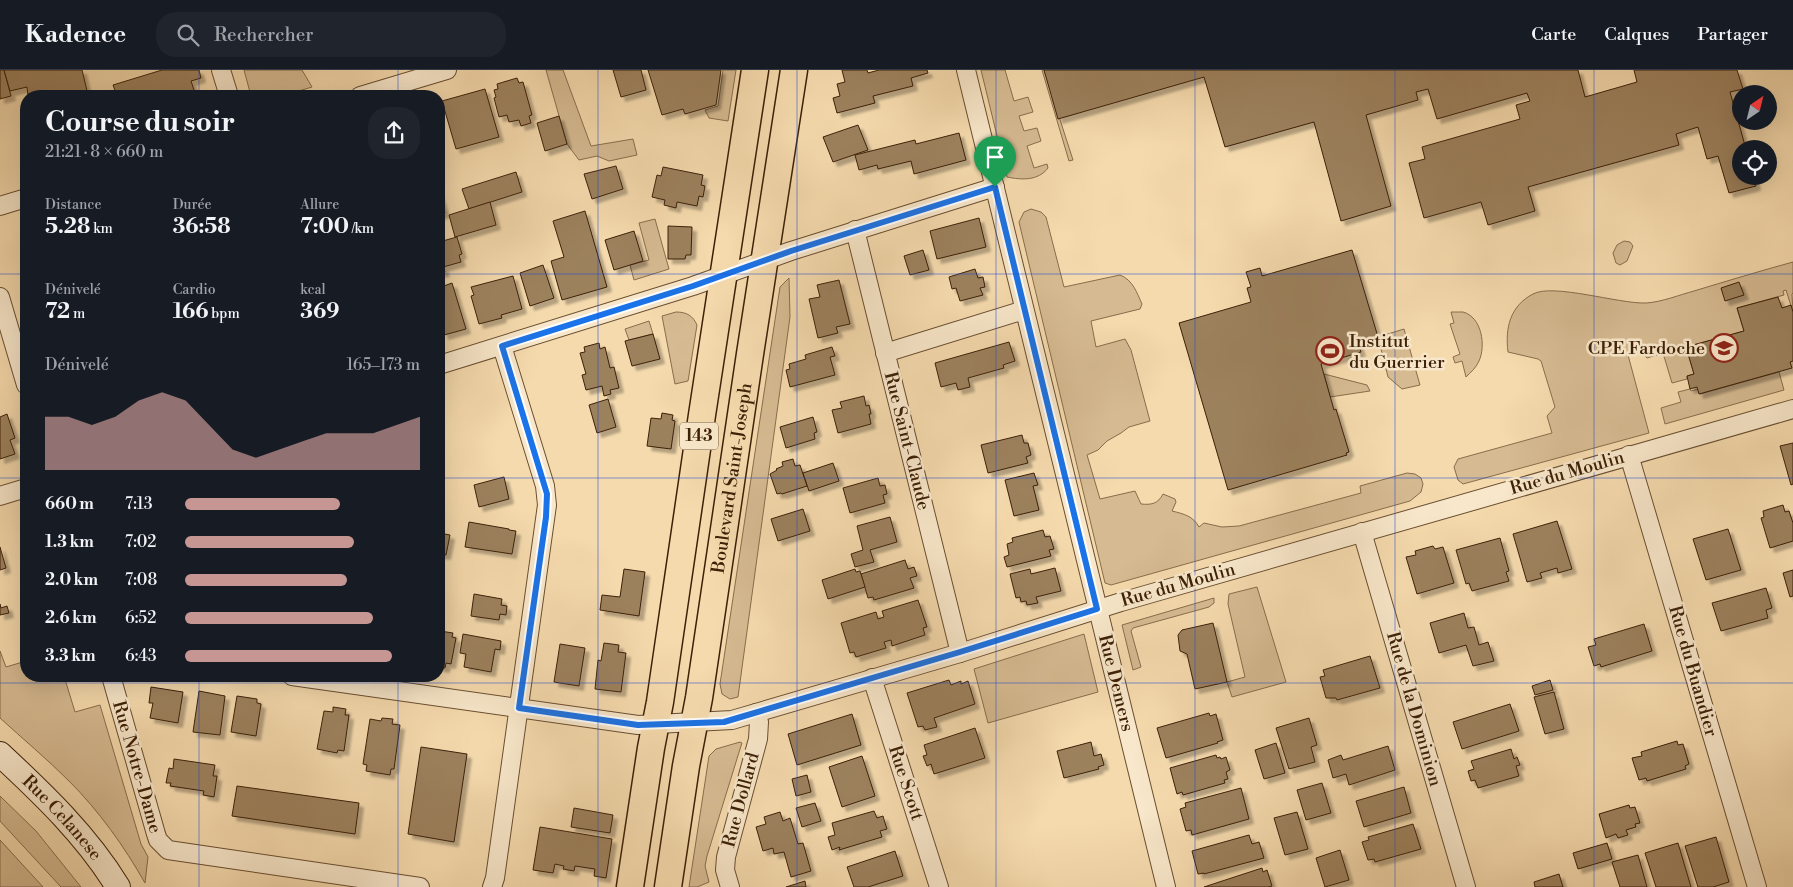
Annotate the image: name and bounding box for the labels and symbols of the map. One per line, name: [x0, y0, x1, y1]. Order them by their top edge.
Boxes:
north arrow: [1732, 85, 1778, 130]
pin: [974, 136, 1016, 187]
place label: Institut du Guerrier: [1349, 330, 1445, 374]
school or university icon: CPE Fardoche: [1709, 333, 1739, 363]
sports icon: Institut du Guerrier: [1315, 336, 1345, 366]
place label: CPE Fardoche: [1588, 337, 1705, 360]
street label: Rue Saint-Claude: [879, 369, 935, 513]
street label: Boulevard Saint-Joseph: [706, 381, 757, 576]
road number: 143: [680, 422, 718, 450]
street label: Rue du Moulin: [1507, 446, 1627, 500]
street label: Rue du Moulin: [1118, 558, 1238, 612]
street label: Rue du Buandier: [1663, 603, 1723, 739]
street label: Rue de la Dominion: [1381, 629, 1447, 789]
street label: Rue Demers: [1093, 632, 1139, 734]
street label: Rue Notre-Dame: [107, 698, 167, 836]
street label: Rue Scott: [883, 743, 929, 824]
street label: Rue Dollard: [717, 749, 765, 850]
street label: Rue Celanese: [17, 770, 107, 865]

